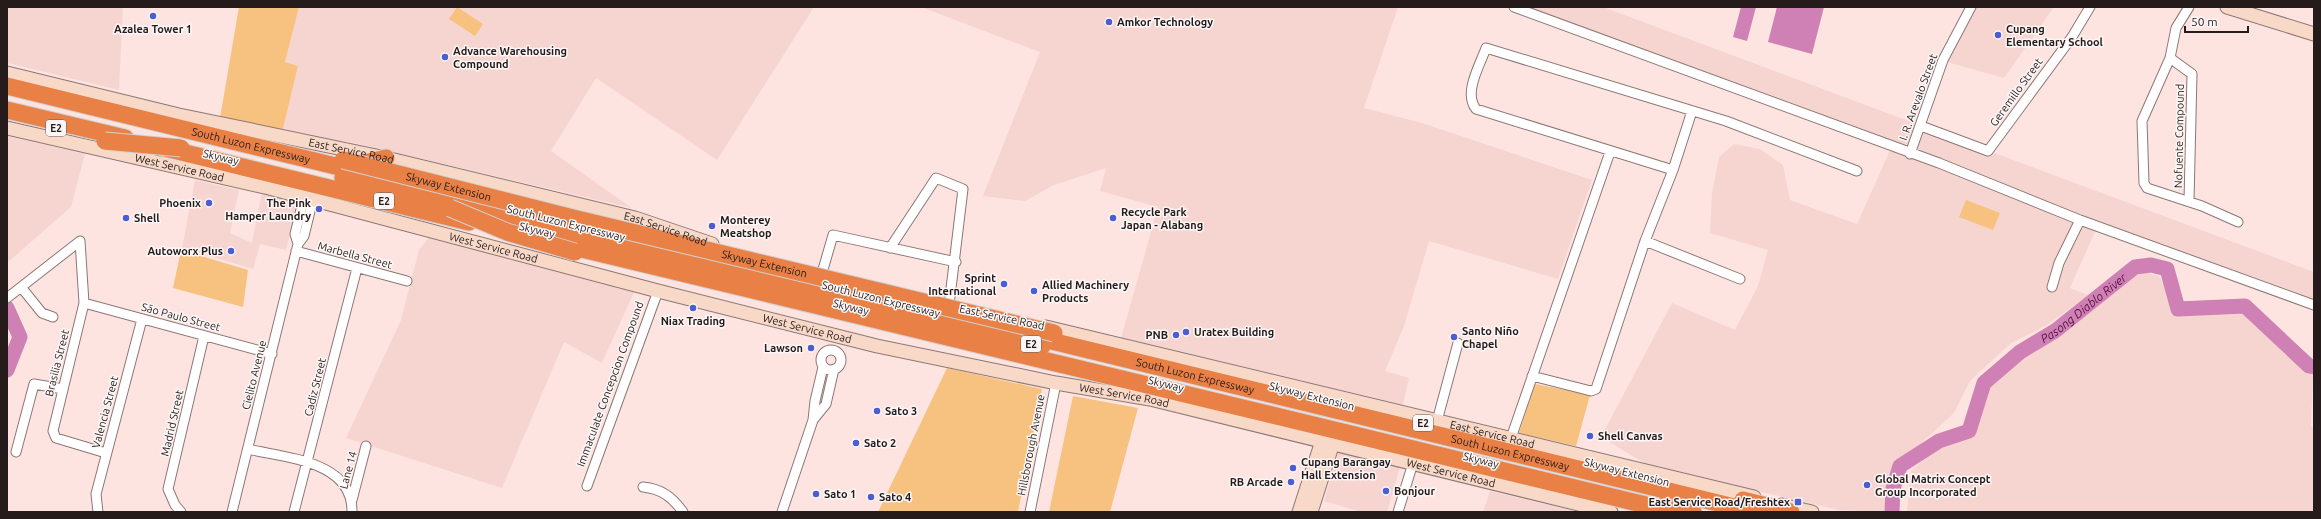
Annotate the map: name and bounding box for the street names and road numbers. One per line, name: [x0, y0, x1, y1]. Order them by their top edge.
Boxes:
street label: I. R. Arevalo Street: [1897, 51, 1939, 142]
street label: Geremillo Street: [1987, 55, 2045, 128]
street label: Nofuente Compound: [2172, 84, 2186, 188]
road number: E2: [46, 120, 66, 136]
street label: South Luzon Expressway: [191, 125, 312, 166]
street label: East Service Road: [308, 136, 395, 166]
street label: Skyway: [202, 147, 241, 167]
street label: West Service Road: [134, 151, 225, 184]
street label: Skyway Extension: [405, 170, 493, 203]
road number: E2: [374, 193, 394, 209]
street label: South Luzon Expressway: [506, 203, 627, 244]
street label: East Service Road: [623, 210, 709, 248]
street label: Skyway: [518, 220, 557, 240]
street label: West Service Road: [448, 230, 539, 265]
street label: Marbella Street: [316, 239, 394, 271]
street label: Skyway Extension: [720, 248, 808, 280]
street label: South Luzon Expressway: [821, 279, 942, 320]
street label: Skyway: [832, 297, 871, 317]
street label: Immaculate Concepcion Compound: [574, 300, 646, 468]
street label: São Paulo Street: [140, 301, 222, 333]
street label: East Service Road: [958, 302, 1046, 332]
street label: West Service Road: [762, 312, 853, 345]
street label: Brasilia Street: [43, 328, 71, 398]
road number: E2: [1021, 336, 1041, 352]
street label: Cielito Avenue: [240, 339, 268, 411]
street label: Cadiz Street: [302, 356, 328, 417]
street label: South Luzon Expressway: [1135, 356, 1256, 396]
street label: Valencia Street: [90, 374, 121, 449]
street label: Skyway: [1147, 374, 1186, 394]
street label: Skyway Extension: [1268, 380, 1356, 412]
street label: West Service Road: [1078, 381, 1170, 409]
street label: Madrid Street: [158, 388, 186, 458]
street label: Hillsborough Avenue: [1015, 393, 1047, 497]
road number: E2: [1413, 415, 1433, 431]
street label: East Service Road: [1449, 418, 1536, 450]
street label: South Luzon Expressway: [1450, 432, 1571, 473]
street label: Lane 14: [337, 450, 359, 490]
street label: Skyway: [1462, 450, 1501, 470]
street label: West Service Road: [1405, 456, 1497, 489]
street label: Skyway Extension: [1583, 456, 1671, 488]

